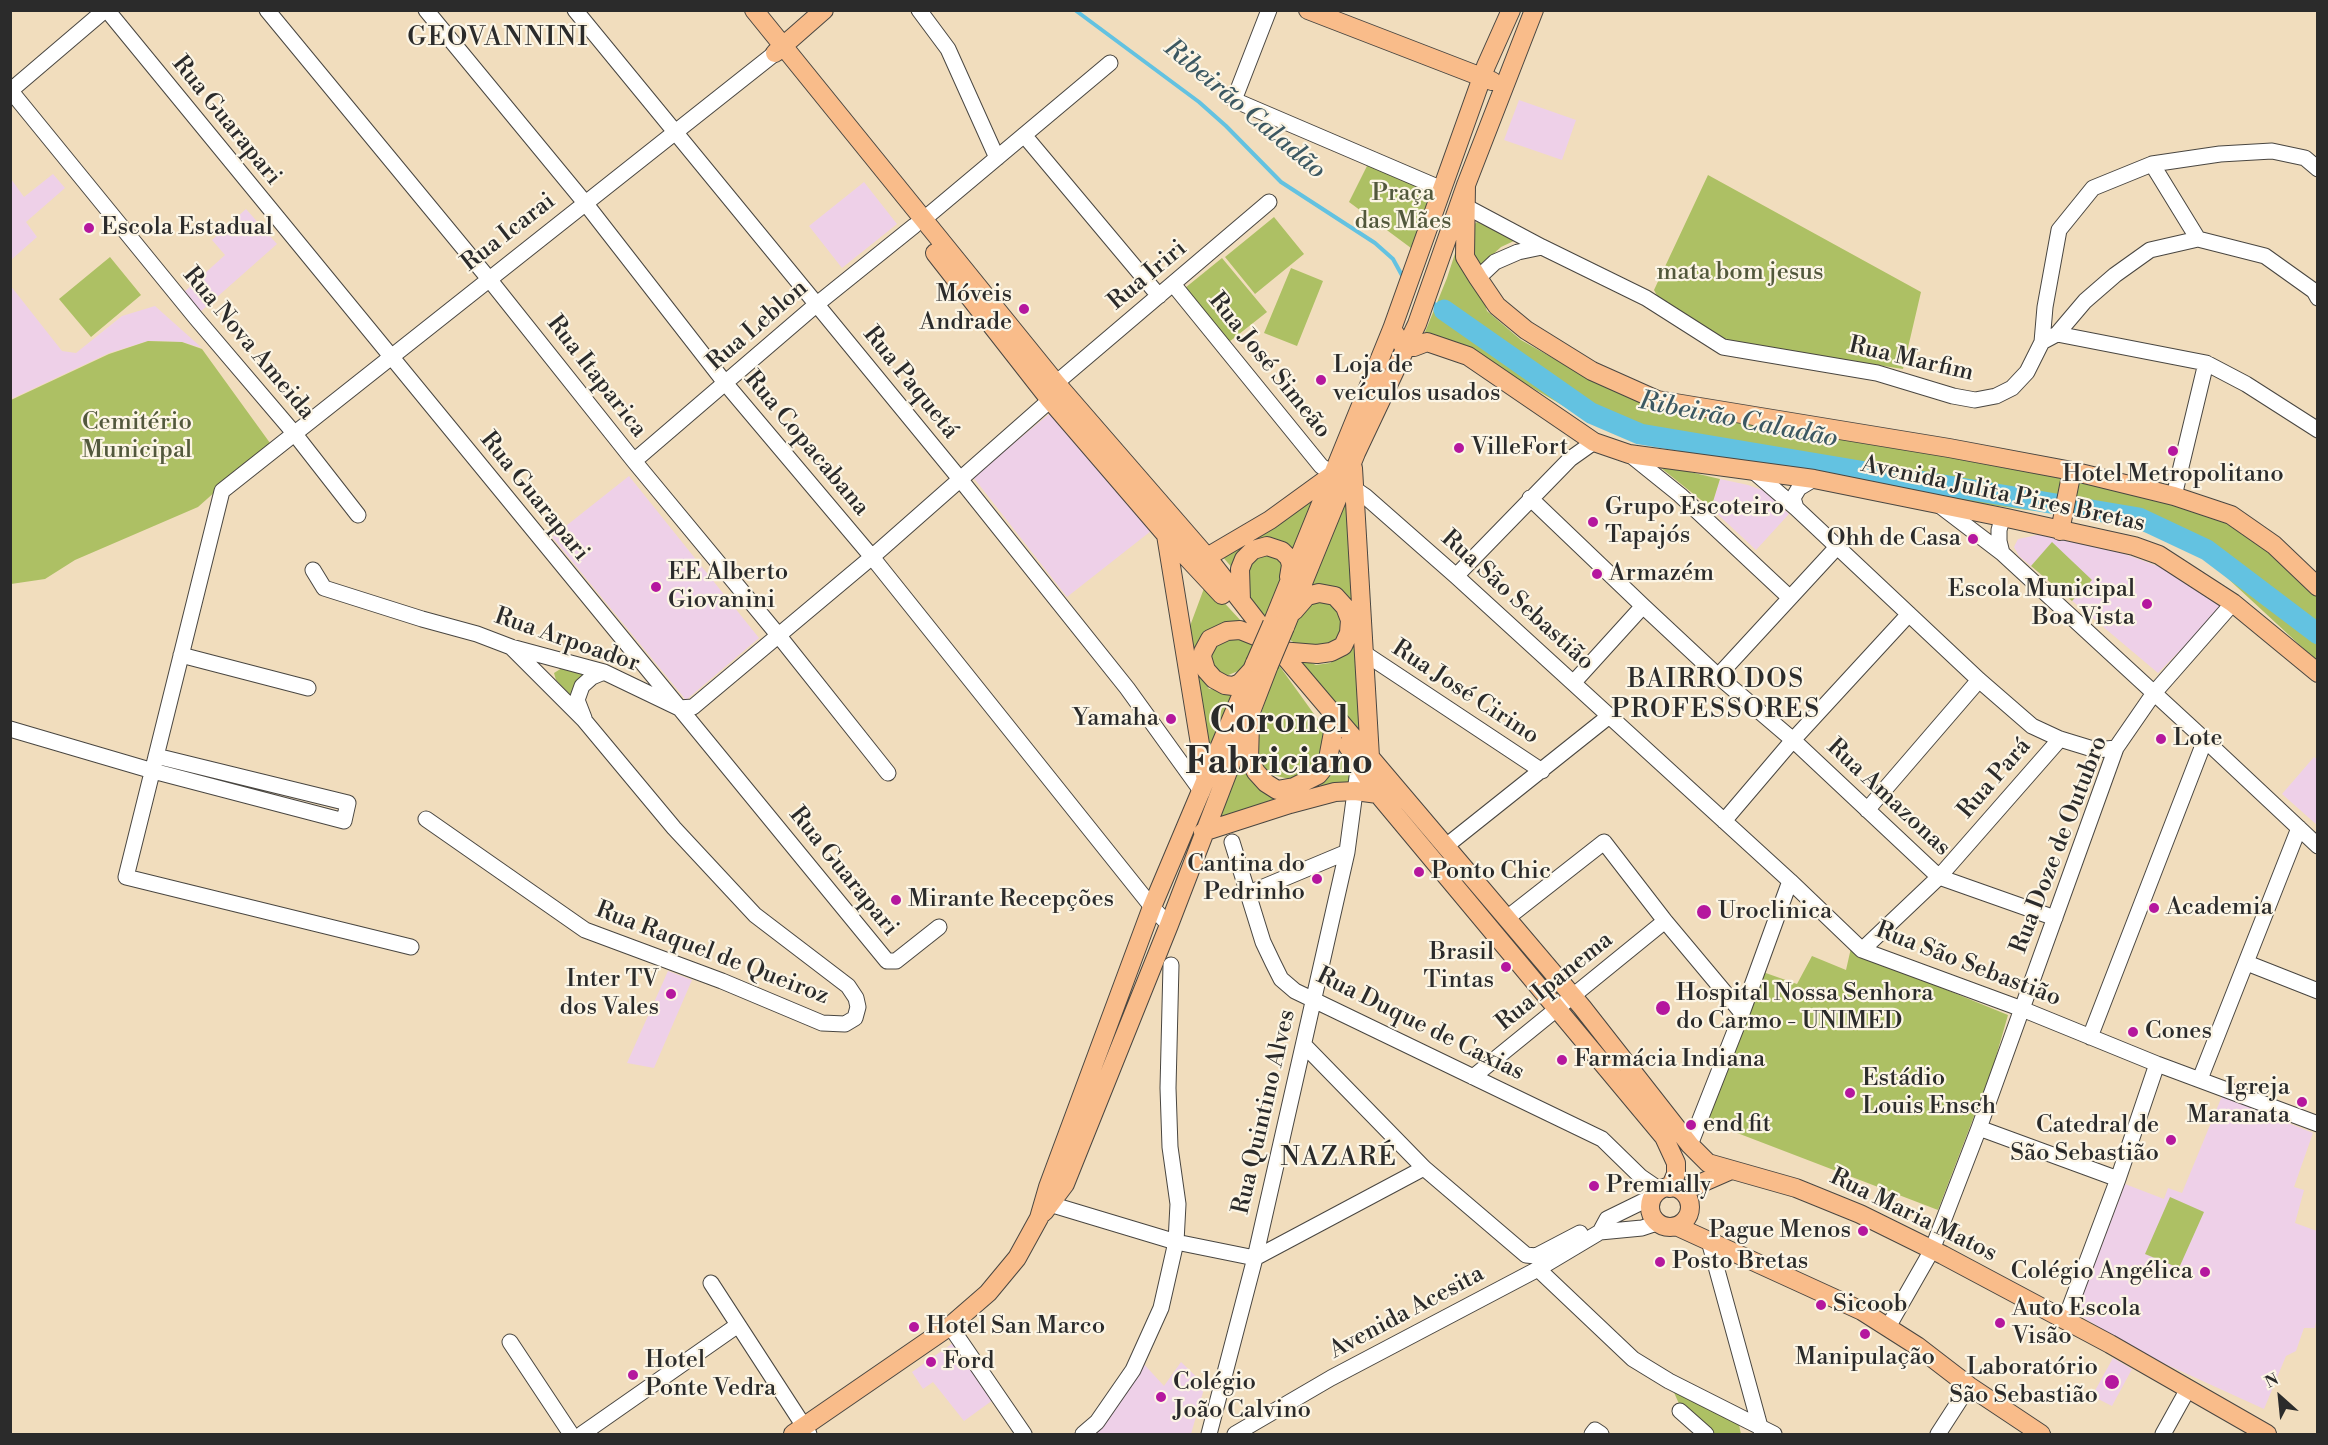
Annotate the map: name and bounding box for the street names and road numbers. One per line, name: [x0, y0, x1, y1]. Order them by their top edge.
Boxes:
street label: Rua Guarapari: [165, 51, 287, 191]
street label: Rua Icarai: [456, 187, 562, 279]
street label: Rua Iriri: [1103, 235, 1193, 317]
street label: Rua Nova Ameida: [176, 262, 320, 426]
street label: Rua Leblon: [702, 274, 814, 378]
street label: Rua José Simeão: [1201, 287, 1337, 445]
street label: Rua Itaparica: [540, 310, 652, 444]
street label: Rua Paquetá: [856, 321, 964, 445]
street label: Rua Marfim: [1846, 332, 1976, 388]
street label: Rua Copacabana: [737, 366, 875, 522]
street label: Rua Guarapari: [473, 427, 595, 567]
street label: Avenida Julita Pires Bretas: [1858, 451, 2148, 539]
street label: Rua São Sebastião: [1434, 525, 1600, 677]
street label: Rua Arpoador: [491, 603, 643, 679]
street label: Rua José Cirino: [1386, 635, 1544, 751]
street label: Rua Doze de Outubro: [2005, 732, 2115, 958]
street label: Rua Amazonas: [1820, 733, 1956, 863]
street label: Rua Pará: [1952, 733, 2038, 825]
street label: Rua Guarapari: [782, 802, 904, 942]
street label: Rua Raquel de Queiroz: [591, 896, 833, 1012]
street label: Rua São Sebastião: [1871, 916, 2065, 1014]
street label: Rua Ipanema: [1491, 926, 1619, 1038]
street label: Rua Duque de Caxias: [1312, 962, 1528, 1088]
street label: Rua Quintino Alves: [1227, 1007, 1303, 1217]
street label: Rua Maria Matos: [1825, 1163, 2001, 1269]
street label: Avenida Acesita: [1325, 1260, 1489, 1366]

